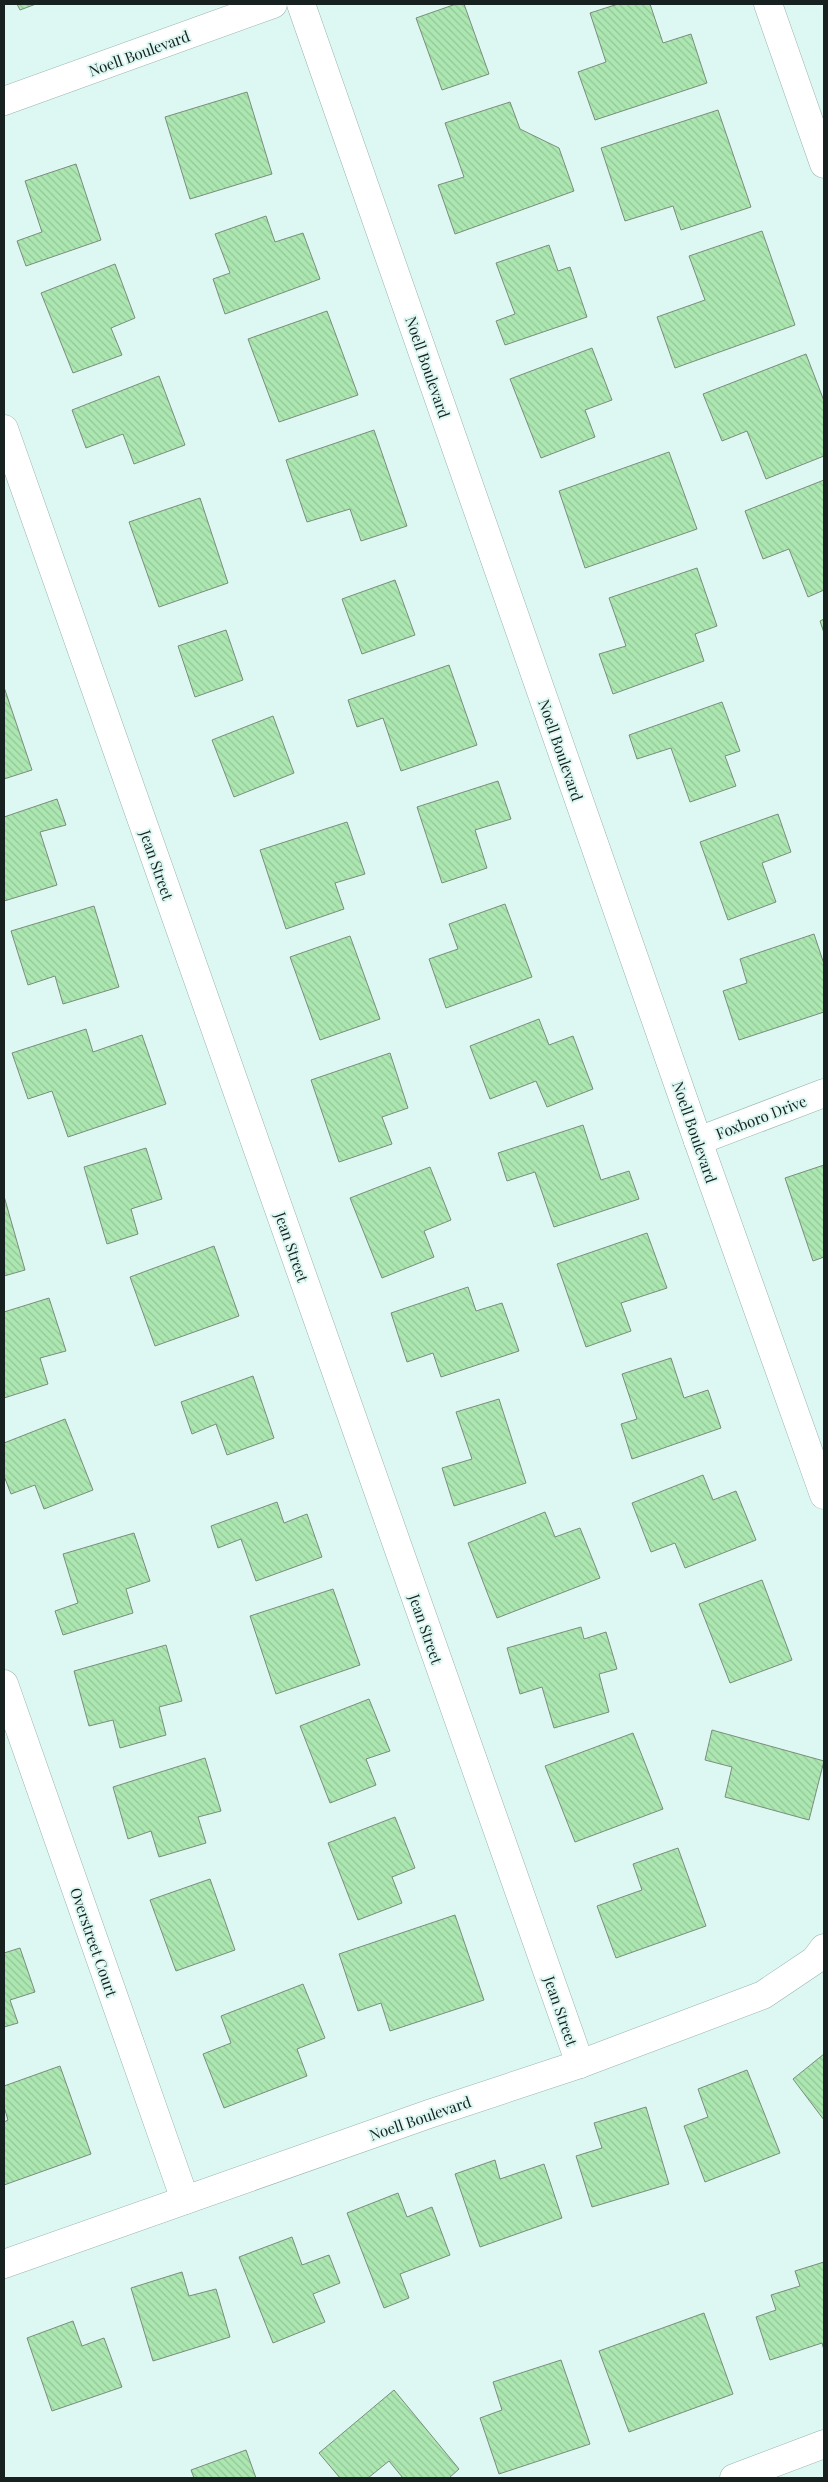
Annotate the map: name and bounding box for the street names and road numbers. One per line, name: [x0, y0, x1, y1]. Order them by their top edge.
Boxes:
street label: Noell Boulevard: [86, 25, 193, 81]
street label: Noell Boulevard: [401, 314, 455, 421]
street label: Noell Boulevard: [534, 697, 588, 804]
street label: Jean Street: [135, 826, 179, 903]
street label: Noell Boulevard: [668, 1079, 722, 1186]
street label: Foxboro Drive: [713, 1091, 809, 1143]
street label: Jean Street: [270, 1208, 314, 1285]
street label: Jean Street: [404, 1590, 448, 1667]
street label: Overstreet Court: [66, 1885, 122, 2000]
street label: Jean Street: [539, 1972, 583, 2049]
street label: Noell Boulevard: [367, 2091, 474, 2145]

